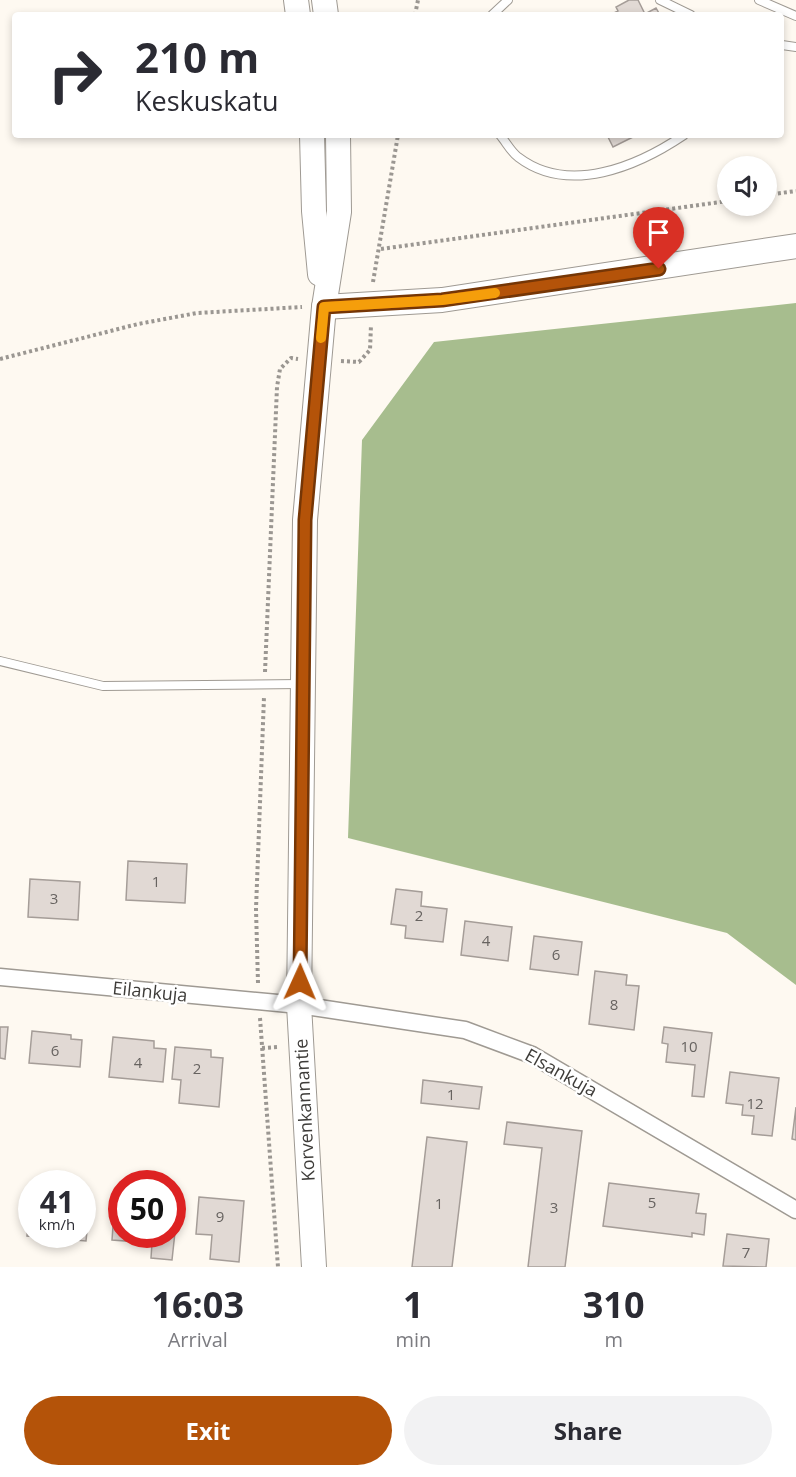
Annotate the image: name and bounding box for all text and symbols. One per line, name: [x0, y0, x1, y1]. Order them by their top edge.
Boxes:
text: 210 m: [135, 28, 259, 85]
icon: right: [36, 36, 114, 114]
text: Keskuskatu: [135, 82, 279, 119]
map controls: [717, 156, 777, 216]
button: sound: [717, 156, 777, 216]
pin: [633, 207, 684, 269]
icon: arrive: [642, 216, 675, 249]
house number: 1: [152, 871, 160, 891]
house number: 3: [50, 888, 58, 908]
house number: 2: [415, 905, 423, 925]
house number: 4: [482, 930, 491, 950]
house number: 6: [552, 944, 560, 964]
position arrow: [268, 950, 332, 1014]
street label: Eilankuja: [111, 975, 189, 1007]
house number: 8: [610, 994, 618, 1014]
house number: 10: [680, 1036, 698, 1056]
street label: Korvenkannantie: [288, 1038, 320, 1182]
house number: 6: [51, 1040, 59, 1060]
street label: Elsankuja: [521, 1042, 602, 1102]
house number: 4: [134, 1052, 143, 1072]
house number: 2: [193, 1058, 201, 1078]
house number: 1: [447, 1084, 455, 1104]
house number: 12: [746, 1093, 764, 1113]
speed limit sign: 50: [108, 1170, 186, 1248]
text: 41: [40, 1181, 74, 1222]
house number: 5: [648, 1192, 656, 1212]
house number: 1: [435, 1193, 443, 1213]
house number: 3: [550, 1197, 558, 1217]
house number: 9: [216, 1206, 224, 1226]
text: km/h: [39, 1214, 75, 1234]
house number: 7: [742, 1242, 750, 1262]
text: 16:03: [151, 1280, 244, 1329]
text: 1: [403, 1280, 424, 1329]
text: 310: [583, 1280, 645, 1329]
text: Arrival: [168, 1326, 228, 1353]
text: min: [395, 1326, 431, 1353]
text: m: [604, 1326, 623, 1353]
button: Exit: [24, 1396, 392, 1465]
button: Share: [404, 1396, 772, 1465]

